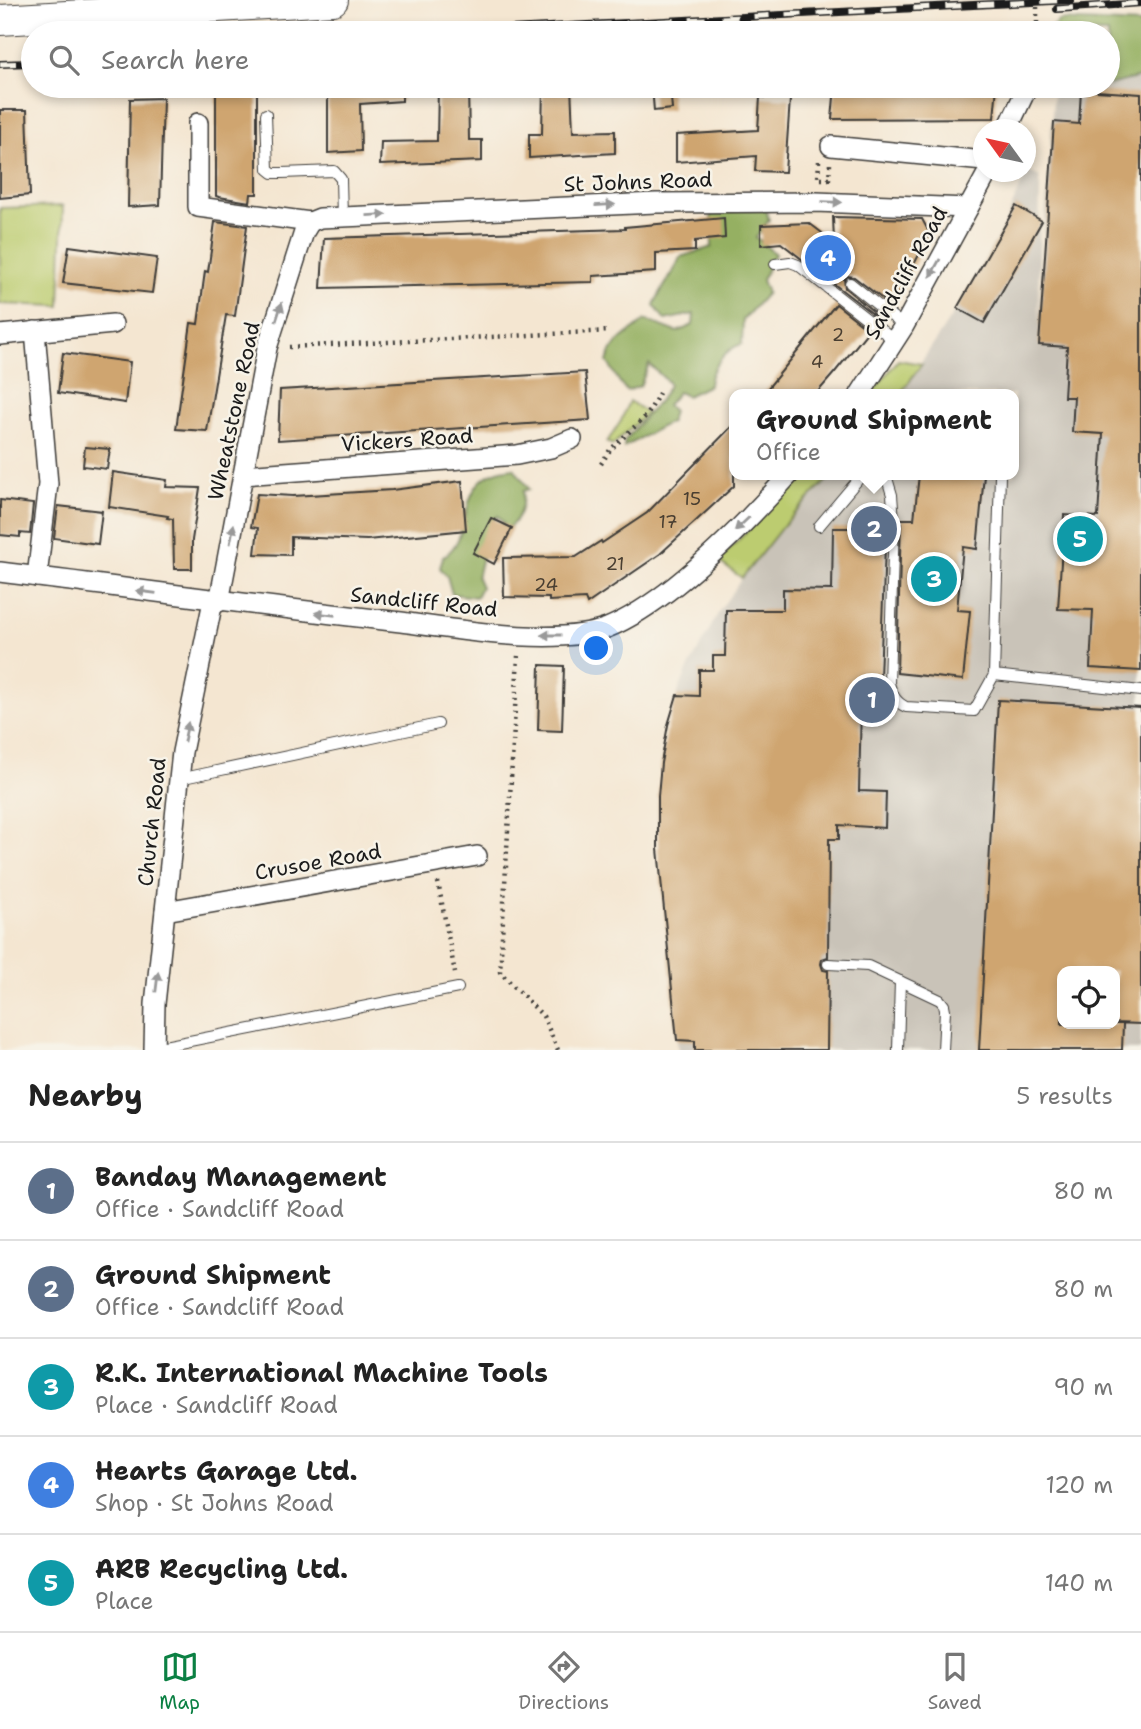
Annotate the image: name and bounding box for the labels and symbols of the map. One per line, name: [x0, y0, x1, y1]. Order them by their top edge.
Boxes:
north arrow: [973, 119, 1036, 182]
street label: St Johns Road: [563, 165, 713, 199]
one-way arrow: [821, 197, 843, 208]
one-way arrow: [594, 199, 616, 210]
street label: Sandcliff Road: [858, 202, 954, 344]
one-way arrow: [367, 210, 389, 221]
pin: 4: [805, 232, 851, 284]
one-way arrow: [930, 258, 941, 278]
one-way arrow: [274, 301, 284, 322]
street label: Wheatstone Road: [201, 319, 267, 503]
house number: 2: [832, 323, 844, 347]
house number: 4: [811, 350, 823, 374]
street label: Vickers Road: [340, 421, 474, 459]
house number: 15: [683, 487, 701, 511]
pin: 2: [851, 503, 897, 555]
house number: 17: [658, 510, 678, 534]
pin: 5: [1057, 513, 1103, 565]
one-way arrow: [734, 516, 751, 532]
one-way arrow: [226, 523, 237, 545]
house number: 21: [605, 552, 625, 576]
pin: 3: [911, 553, 957, 605]
house number: 24: [534, 573, 558, 597]
street label: Sandcliff Road: [349, 580, 499, 624]
one-way arrow: [135, 586, 157, 597]
one-way arrow: [313, 608, 335, 619]
one-way arrow: [540, 629, 562, 641]
your location: [579, 631, 613, 665]
pin: 1: [849, 674, 895, 726]
one-way arrow: [181, 721, 192, 743]
street label: Church Road: [131, 756, 173, 888]
street label: Crusoe Road: [253, 837, 383, 887]
one-way arrow: [152, 971, 163, 993]

